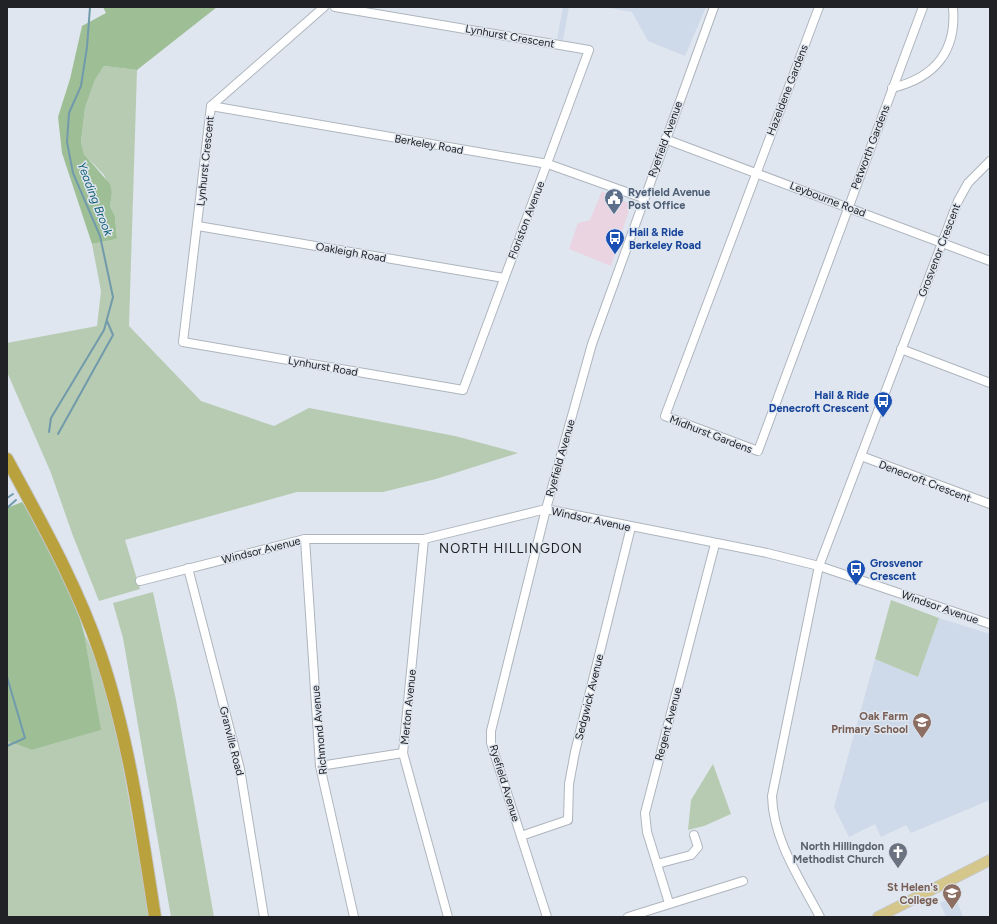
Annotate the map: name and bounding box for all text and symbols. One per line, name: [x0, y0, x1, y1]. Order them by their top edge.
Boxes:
street label: Lynhurst Crescent: [464, 22, 556, 51]
street label: Hazeldene Gardens: [764, 43, 811, 138]
street label: Ryefield Avenue: [646, 99, 685, 179]
street label: Petworth Gardens: [848, 103, 893, 191]
street label: Lynhurst Crescent: [194, 115, 217, 207]
street label: Berkeley Road: [393, 132, 464, 157]
water label: Yeading Brook: [75, 160, 116, 239]
street label: Floriston Avenue: [506, 179, 547, 261]
street label: Leybourne Road: [788, 179, 868, 220]
place label: Ryefield Avenue Post Office: [628, 186, 710, 212]
public building icon: Ryefield Avenue Post Office: [603, 187, 625, 215]
street label: Grosvenor Crescent: [916, 202, 963, 299]
place label: Hail & Ride Berkeley Road: [629, 226, 701, 252]
bus stop icon: Hail & Ride Berkeley Road: [604, 227, 626, 255]
street label: Oakleigh Road: [315, 240, 387, 265]
street label: Lynhurst Road: [287, 354, 359, 379]
place label: Hail & Ride Denecroft Crescent: [769, 389, 870, 415]
bus stop icon: Hail & Ride Denecroft Crescent: [872, 390, 894, 418]
street label: Midhurst Gardens: [668, 413, 754, 456]
street label: Ryefield Avenue: [543, 418, 578, 498]
street label: Denecroft Crescent: [877, 458, 973, 505]
street label: Windsor Avenue: [550, 505, 632, 534]
street label: Windsor Avenue: [220, 534, 302, 567]
district label: NORTH HILLINGDON: [439, 541, 583, 556]
place label: Grosvenor Crescent: [870, 557, 924, 583]
bus stop icon: Grosvenor Crescent: [845, 558, 867, 586]
street label: Windsor Avenue: [900, 588, 980, 627]
street label: Sedgwick Avenue: [573, 653, 606, 741]
street label: Merton Avenue: [398, 669, 419, 745]
street label: Richmond Avenue: [309, 685, 330, 775]
street label: Regent Avenue: [652, 686, 685, 762]
street label: Granville Road: [217, 705, 246, 777]
place label: Oak Farm Primary School: [831, 710, 908, 736]
school or university icon: Oak Farm Primary School: [911, 711, 933, 739]
street label: Ryefield Avenue: [487, 743, 522, 823]
place label: North Hillingdon Methodist Church: [793, 840, 884, 866]
church icon: North Hillingdon Methodist Church: [887, 841, 909, 869]
place label: St Helen's College: [887, 881, 938, 907]
school or university icon: St Helen's College: [941, 882, 963, 910]

